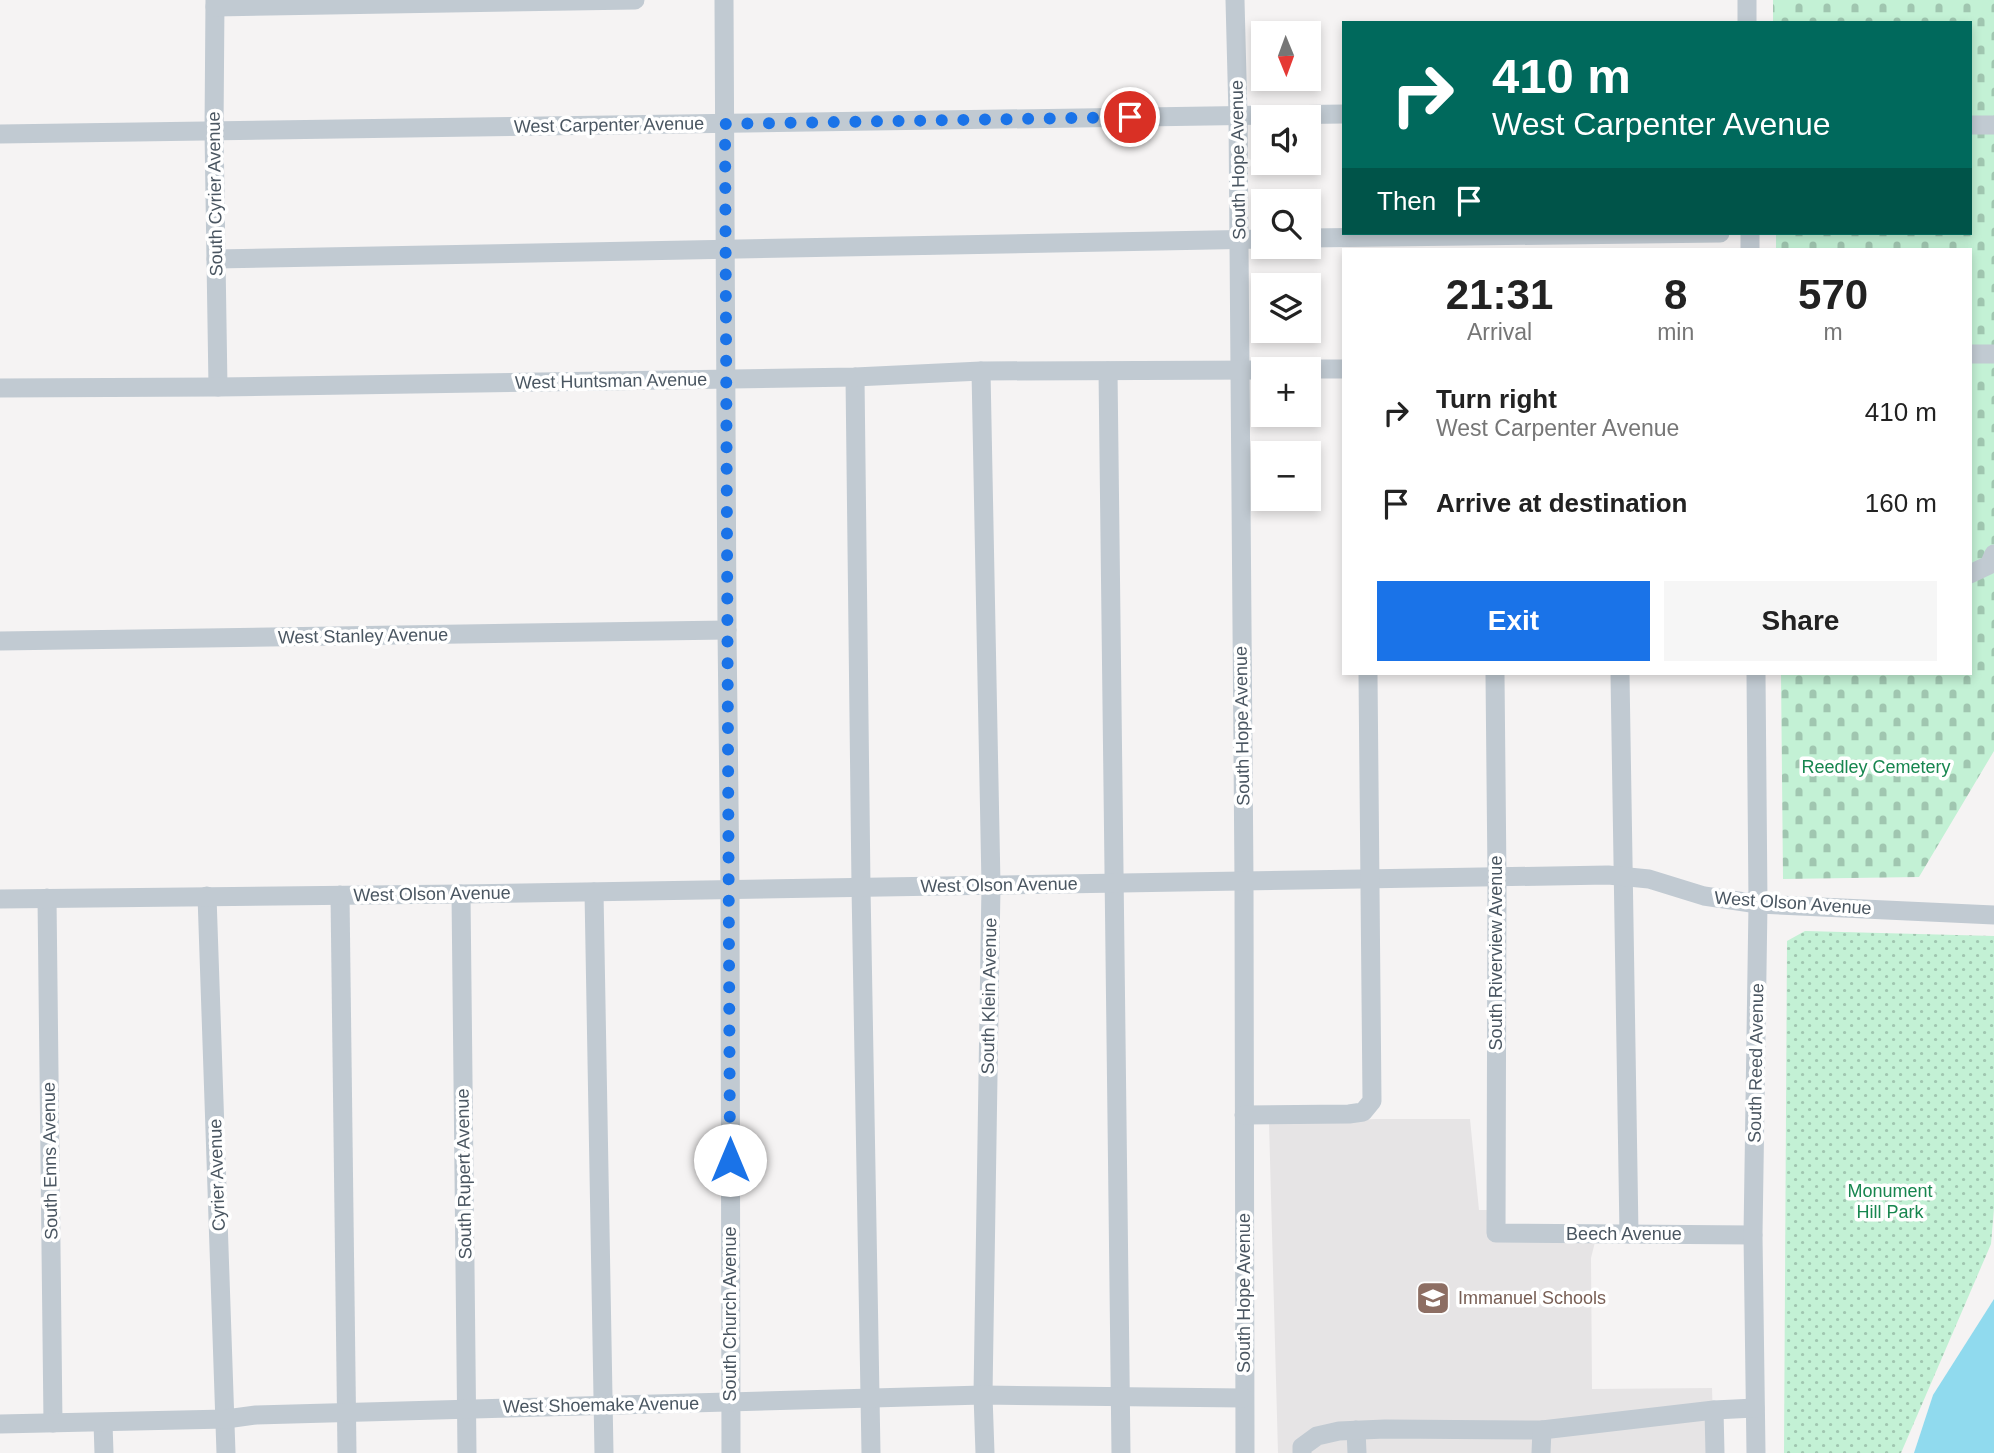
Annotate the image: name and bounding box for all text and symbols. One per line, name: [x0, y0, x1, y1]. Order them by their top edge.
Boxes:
north arrow: [1251, 21, 1321, 91]
map controls: [1251, 21, 1321, 511]
icon: right: [1377, 49, 1468, 140]
text: 410 m: [1492, 49, 1631, 103]
street label: South Hope Avenue: [1227, 80, 1249, 240]
pin: [1100, 87, 1160, 147]
icon: arrive: [1111, 98, 1149, 136]
button: sound: [1251, 105, 1321, 175]
text: West Carpenter Avenue: [1492, 106, 1831, 142]
street label: South Cyrier Avenue: [204, 111, 226, 277]
street label: West Carpenter Avenue: [514, 113, 704, 137]
icon: arrive: [1450, 182, 1488, 220]
text: Then: [1377, 186, 1436, 216]
button: search: [1251, 189, 1321, 259]
text: 21:31: [1446, 271, 1553, 318]
text: 8: [1664, 271, 1687, 318]
text: 570: [1798, 271, 1868, 318]
button: layers: [1251, 273, 1321, 343]
text: Arrival: [1467, 319, 1532, 345]
text: min: [1657, 319, 1694, 345]
text: m: [1824, 319, 1843, 345]
button: +: [1251, 357, 1321, 427]
street label: West Huntsman Avenue: [515, 369, 707, 393]
text: Turn right: [1436, 384, 1557, 414]
icon: right: [1377, 394, 1415, 432]
text: 410 m: [1865, 397, 1937, 427]
text: West Carpenter Avenue: [1436, 415, 1679, 441]
button: −: [1251, 441, 1321, 511]
icon: arrive: [1377, 485, 1415, 523]
text: Arrive at destination: [1436, 488, 1687, 518]
text: 160 m: [1865, 488, 1937, 518]
button: Exit: [1377, 581, 1650, 661]
button: Share: [1664, 581, 1937, 661]
street label: West Stanley Avenue: [278, 625, 448, 647]
street label: South Hope Avenue: [1231, 646, 1253, 806]
park label: Reedley Cemetery: [1801, 757, 1951, 777]
street label: South Riverview Avenue: [1486, 856, 1506, 1050]
street label: West Olson Avenue: [920, 874, 1078, 896]
street label: West Olson Avenue: [353, 883, 511, 905]
street label: West Olson Avenue: [1714, 888, 1872, 918]
street label: South Klein Avenue: [978, 917, 1000, 1075]
street label: South Reed Avenue: [1745, 983, 1767, 1143]
street label: South Enns Avenue: [39, 1082, 61, 1240]
street label: South Rupert Avenue: [453, 1088, 475, 1260]
street label: Cyrier Avenue: [205, 1118, 229, 1232]
position arrow: [693, 1123, 767, 1197]
park label: Monument Hill Park: [1847, 1181, 1933, 1222]
street label: South Hope Avenue: [1234, 1213, 1254, 1373]
street label: Beech Avenue: [1566, 1224, 1682, 1244]
street label: South Church Avenue: [720, 1227, 740, 1401]
school or university icon: Immanuel Schools: [1414, 1279, 1452, 1317]
place label: Immanuel Schools: [1458, 1288, 1606, 1308]
street label: West Shoemake Avenue: [503, 1393, 699, 1417]

